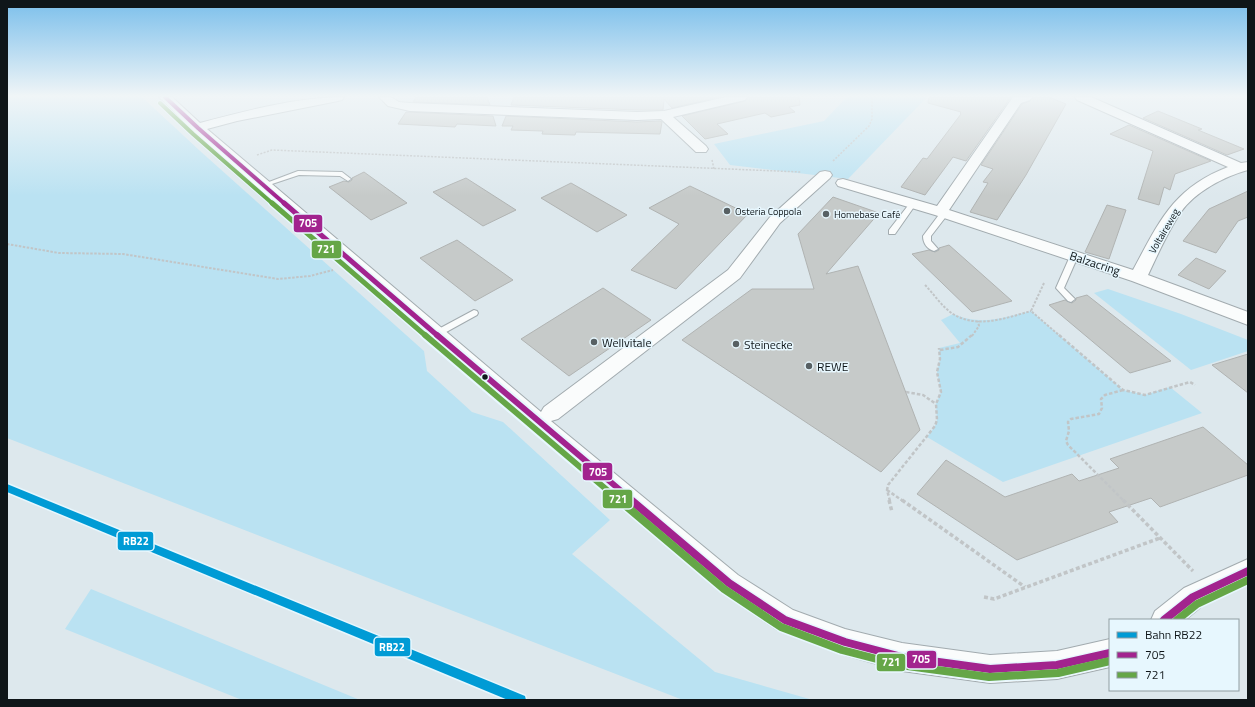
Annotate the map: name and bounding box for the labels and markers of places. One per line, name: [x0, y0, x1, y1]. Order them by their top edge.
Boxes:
place label: Osteria Coppola: [735, 204, 801, 219]
marker: Osteria Coppola: [722, 206, 732, 216]
place label: Homebase Café: [834, 207, 900, 222]
marker: Homebase Café: [821, 209, 831, 219]
place label: Wellvitale: [602, 333, 651, 352]
place label: Steinecke: [744, 335, 793, 354]
marker: Wellvitale: [589, 337, 599, 347]
marker: Steinecke: [731, 339, 741, 349]
place label: REWE: [817, 357, 849, 376]
marker: REWE: [804, 361, 814, 371]
unlabelled marker: [480, 372, 490, 382]

